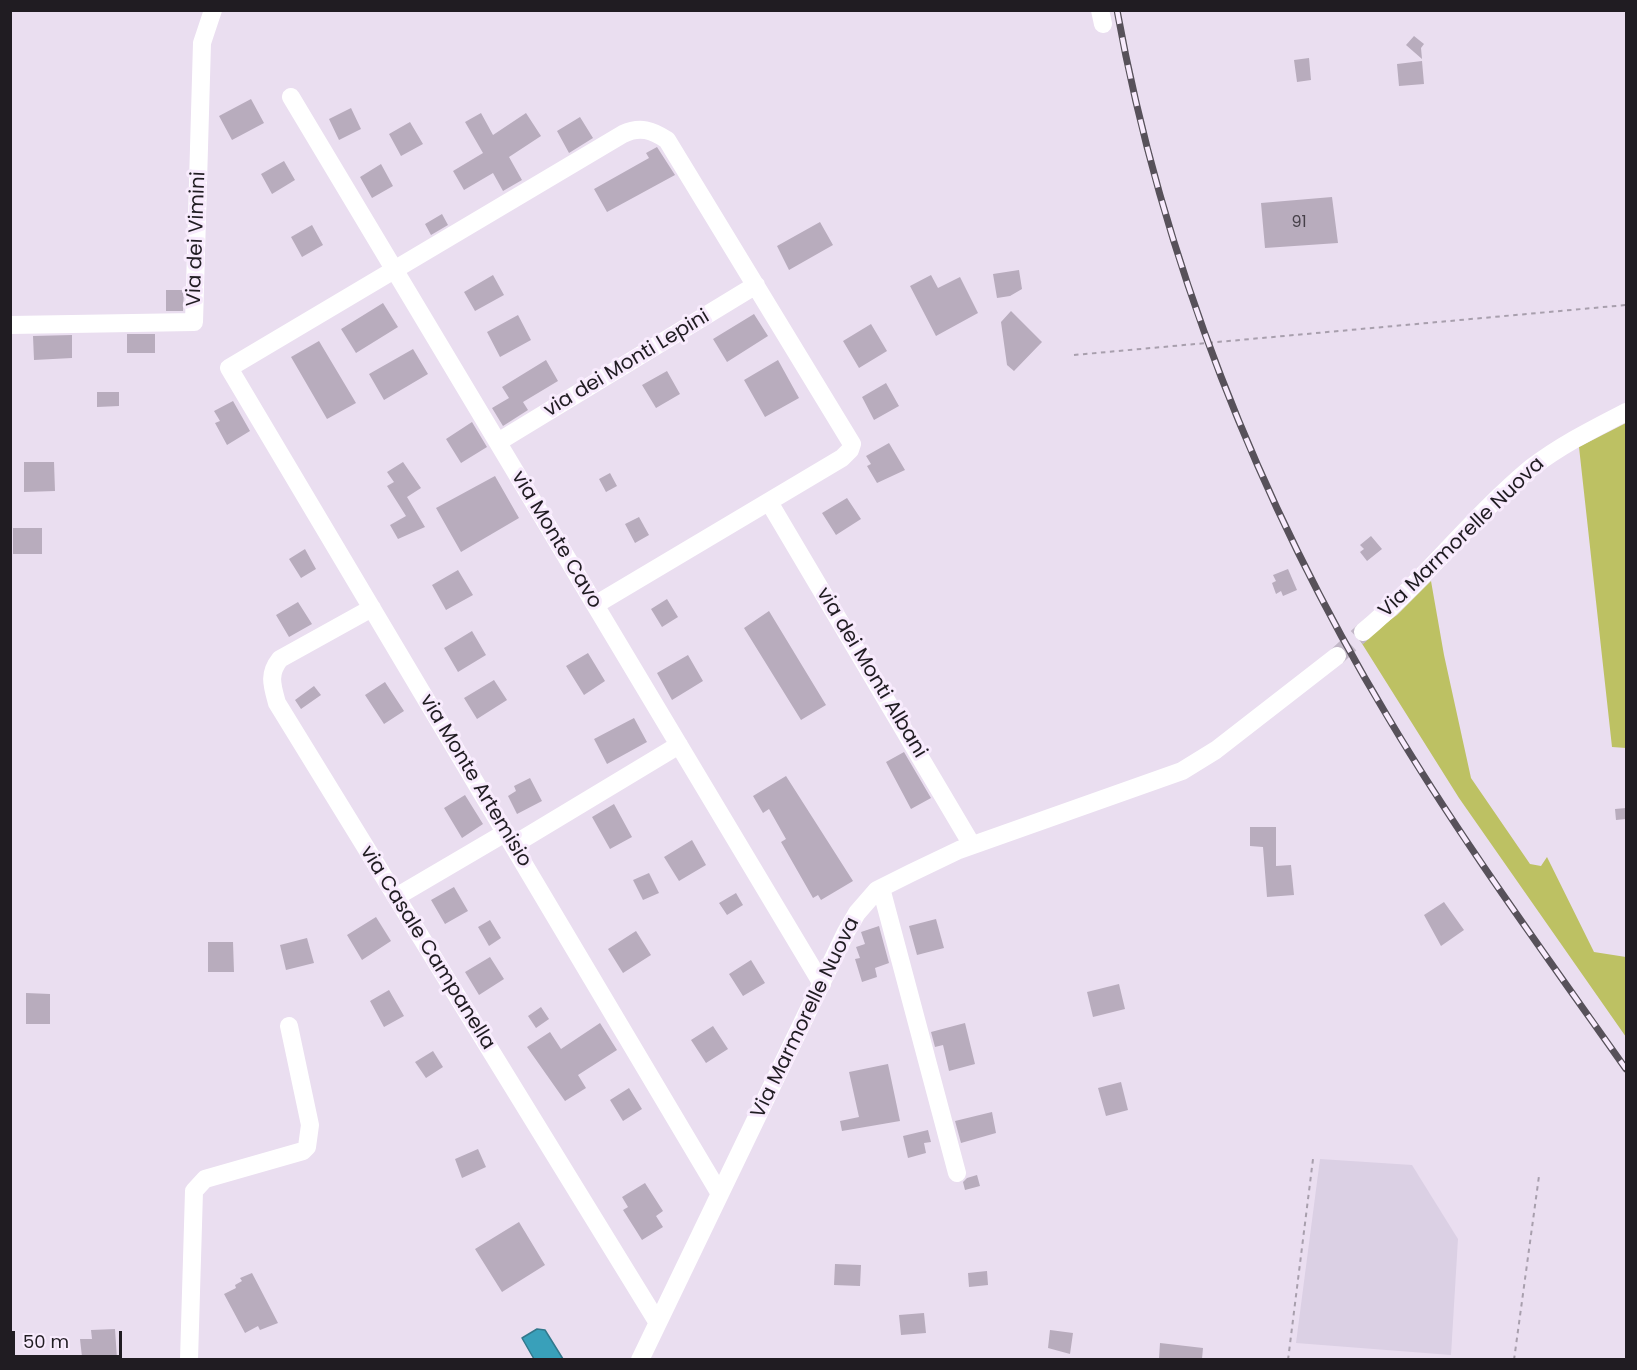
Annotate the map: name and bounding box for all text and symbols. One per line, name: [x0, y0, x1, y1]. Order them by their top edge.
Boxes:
street label: Via dei Vimini: [183, 171, 211, 307]
house number: 91: [1291, 213, 1307, 233]
street label: via dei Monti Lepini: [540, 305, 714, 423]
street label: Via Marmorelle Nuova: [1374, 453, 1550, 623]
street label: via Monte Cavo: [506, 467, 606, 613]
street label: via dei Monti Albani: [811, 583, 931, 763]
street label: via Monte Artemisio: [414, 690, 536, 872]
street label: via Casale Campanella: [354, 842, 500, 1054]
street label: Via Marmorelle Nuova: [747, 914, 865, 1122]
scale bar: [15, 1319, 124, 1357]
text: 50 m: [23, 1329, 69, 1354]

